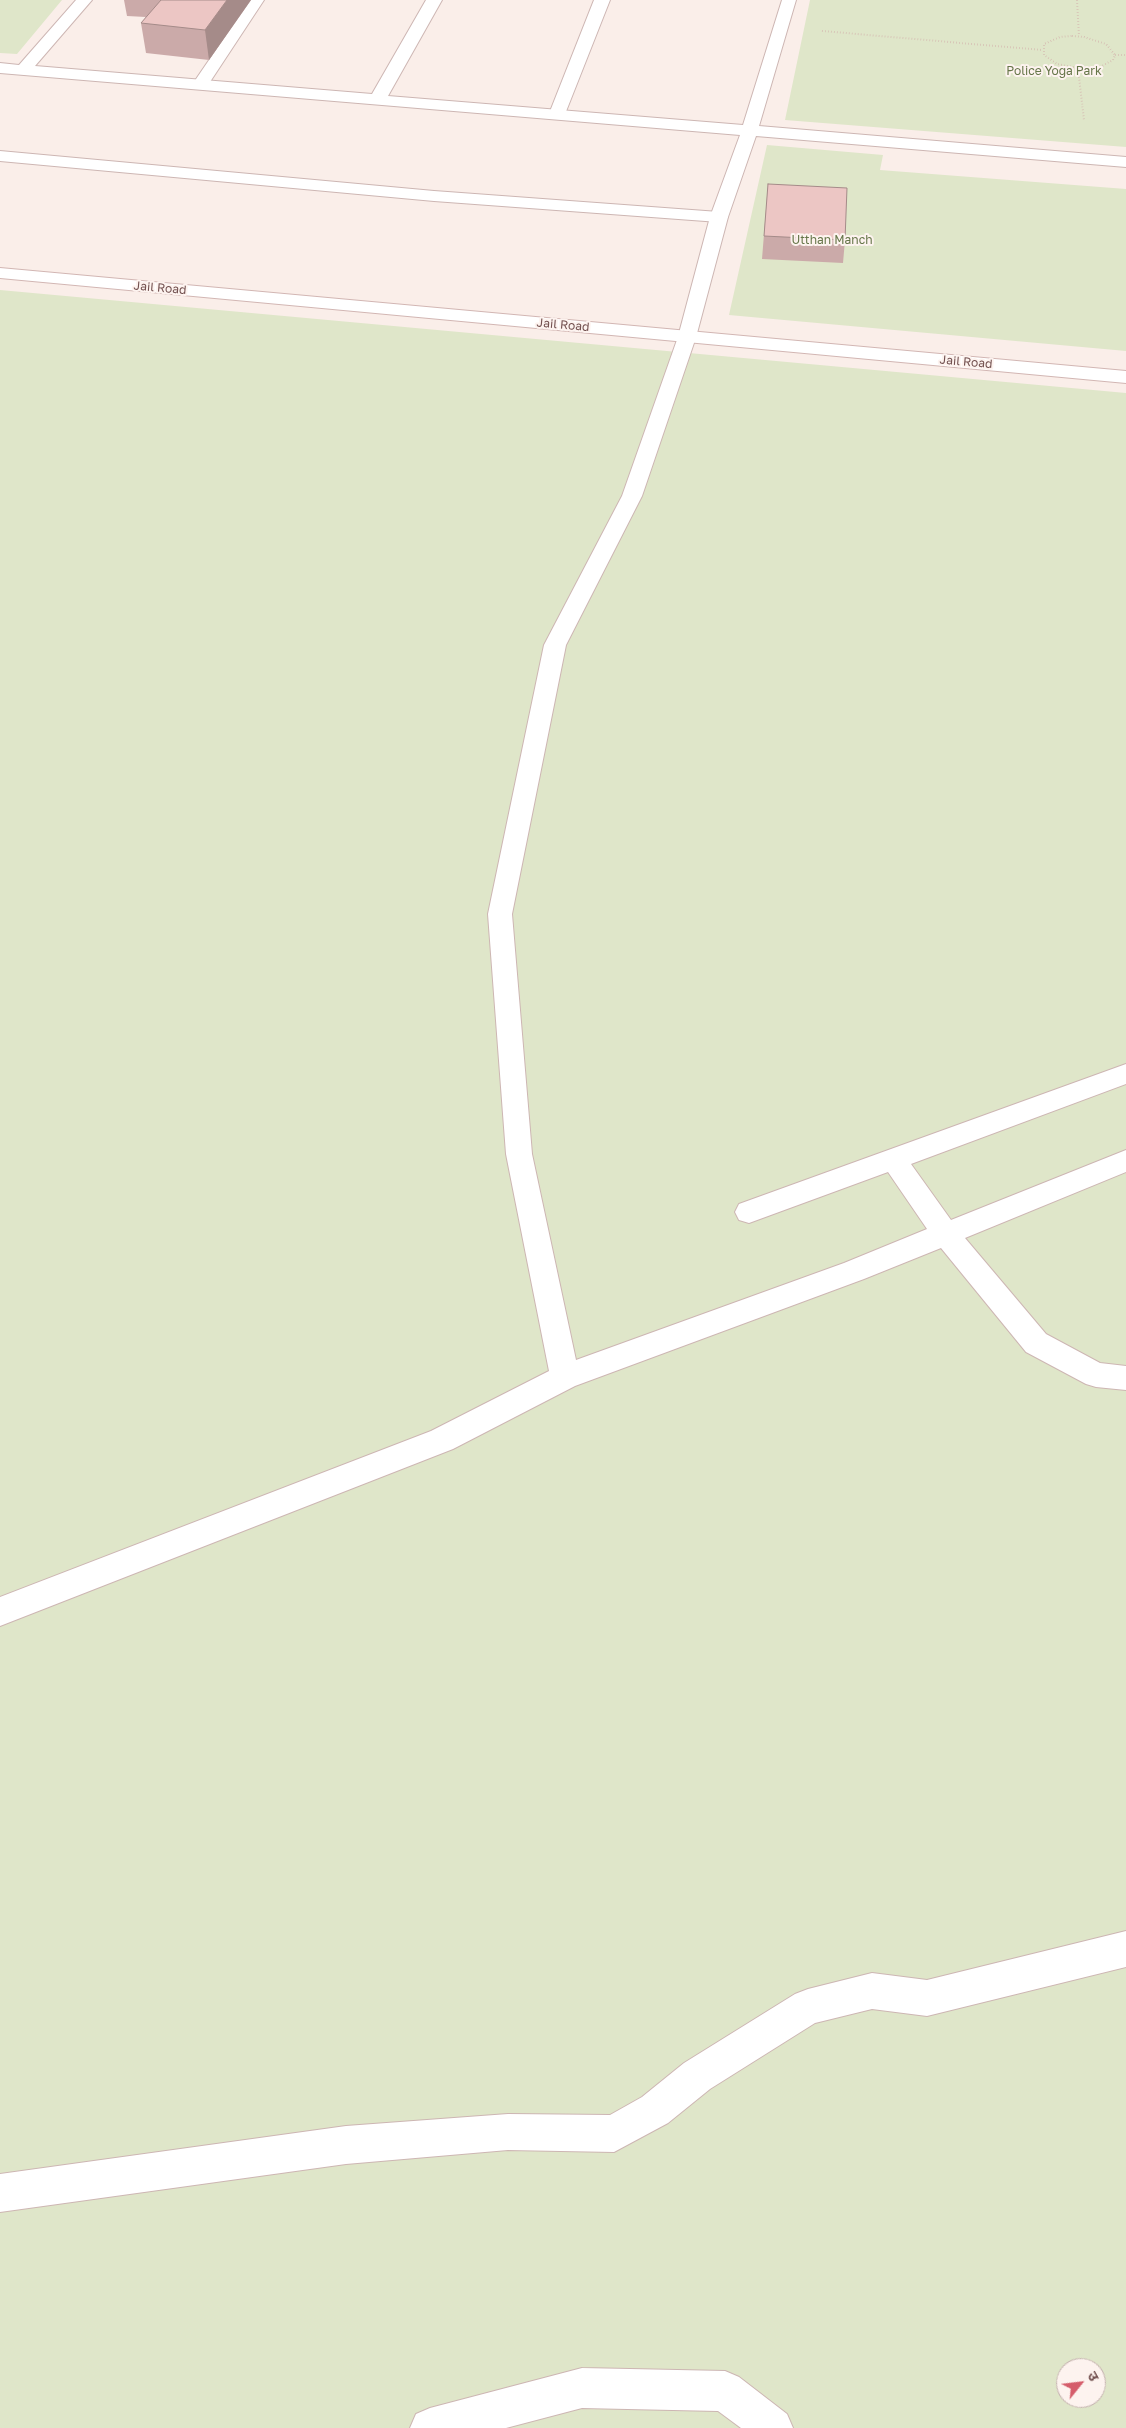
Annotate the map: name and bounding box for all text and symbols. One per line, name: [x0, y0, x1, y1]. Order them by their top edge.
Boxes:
park label: Police Yoga Park: [1006, 64, 1102, 78]
park label: Utthan Manch: [791, 233, 873, 247]
street label: Jail Road: [133, 279, 187, 297]
street label: Jail Road: [536, 316, 590, 334]
street label: Jail Road: [939, 353, 993, 371]
north arrow: [1056, 2358, 1106, 2408]
text: उ: [1084, 2368, 1103, 2384]

